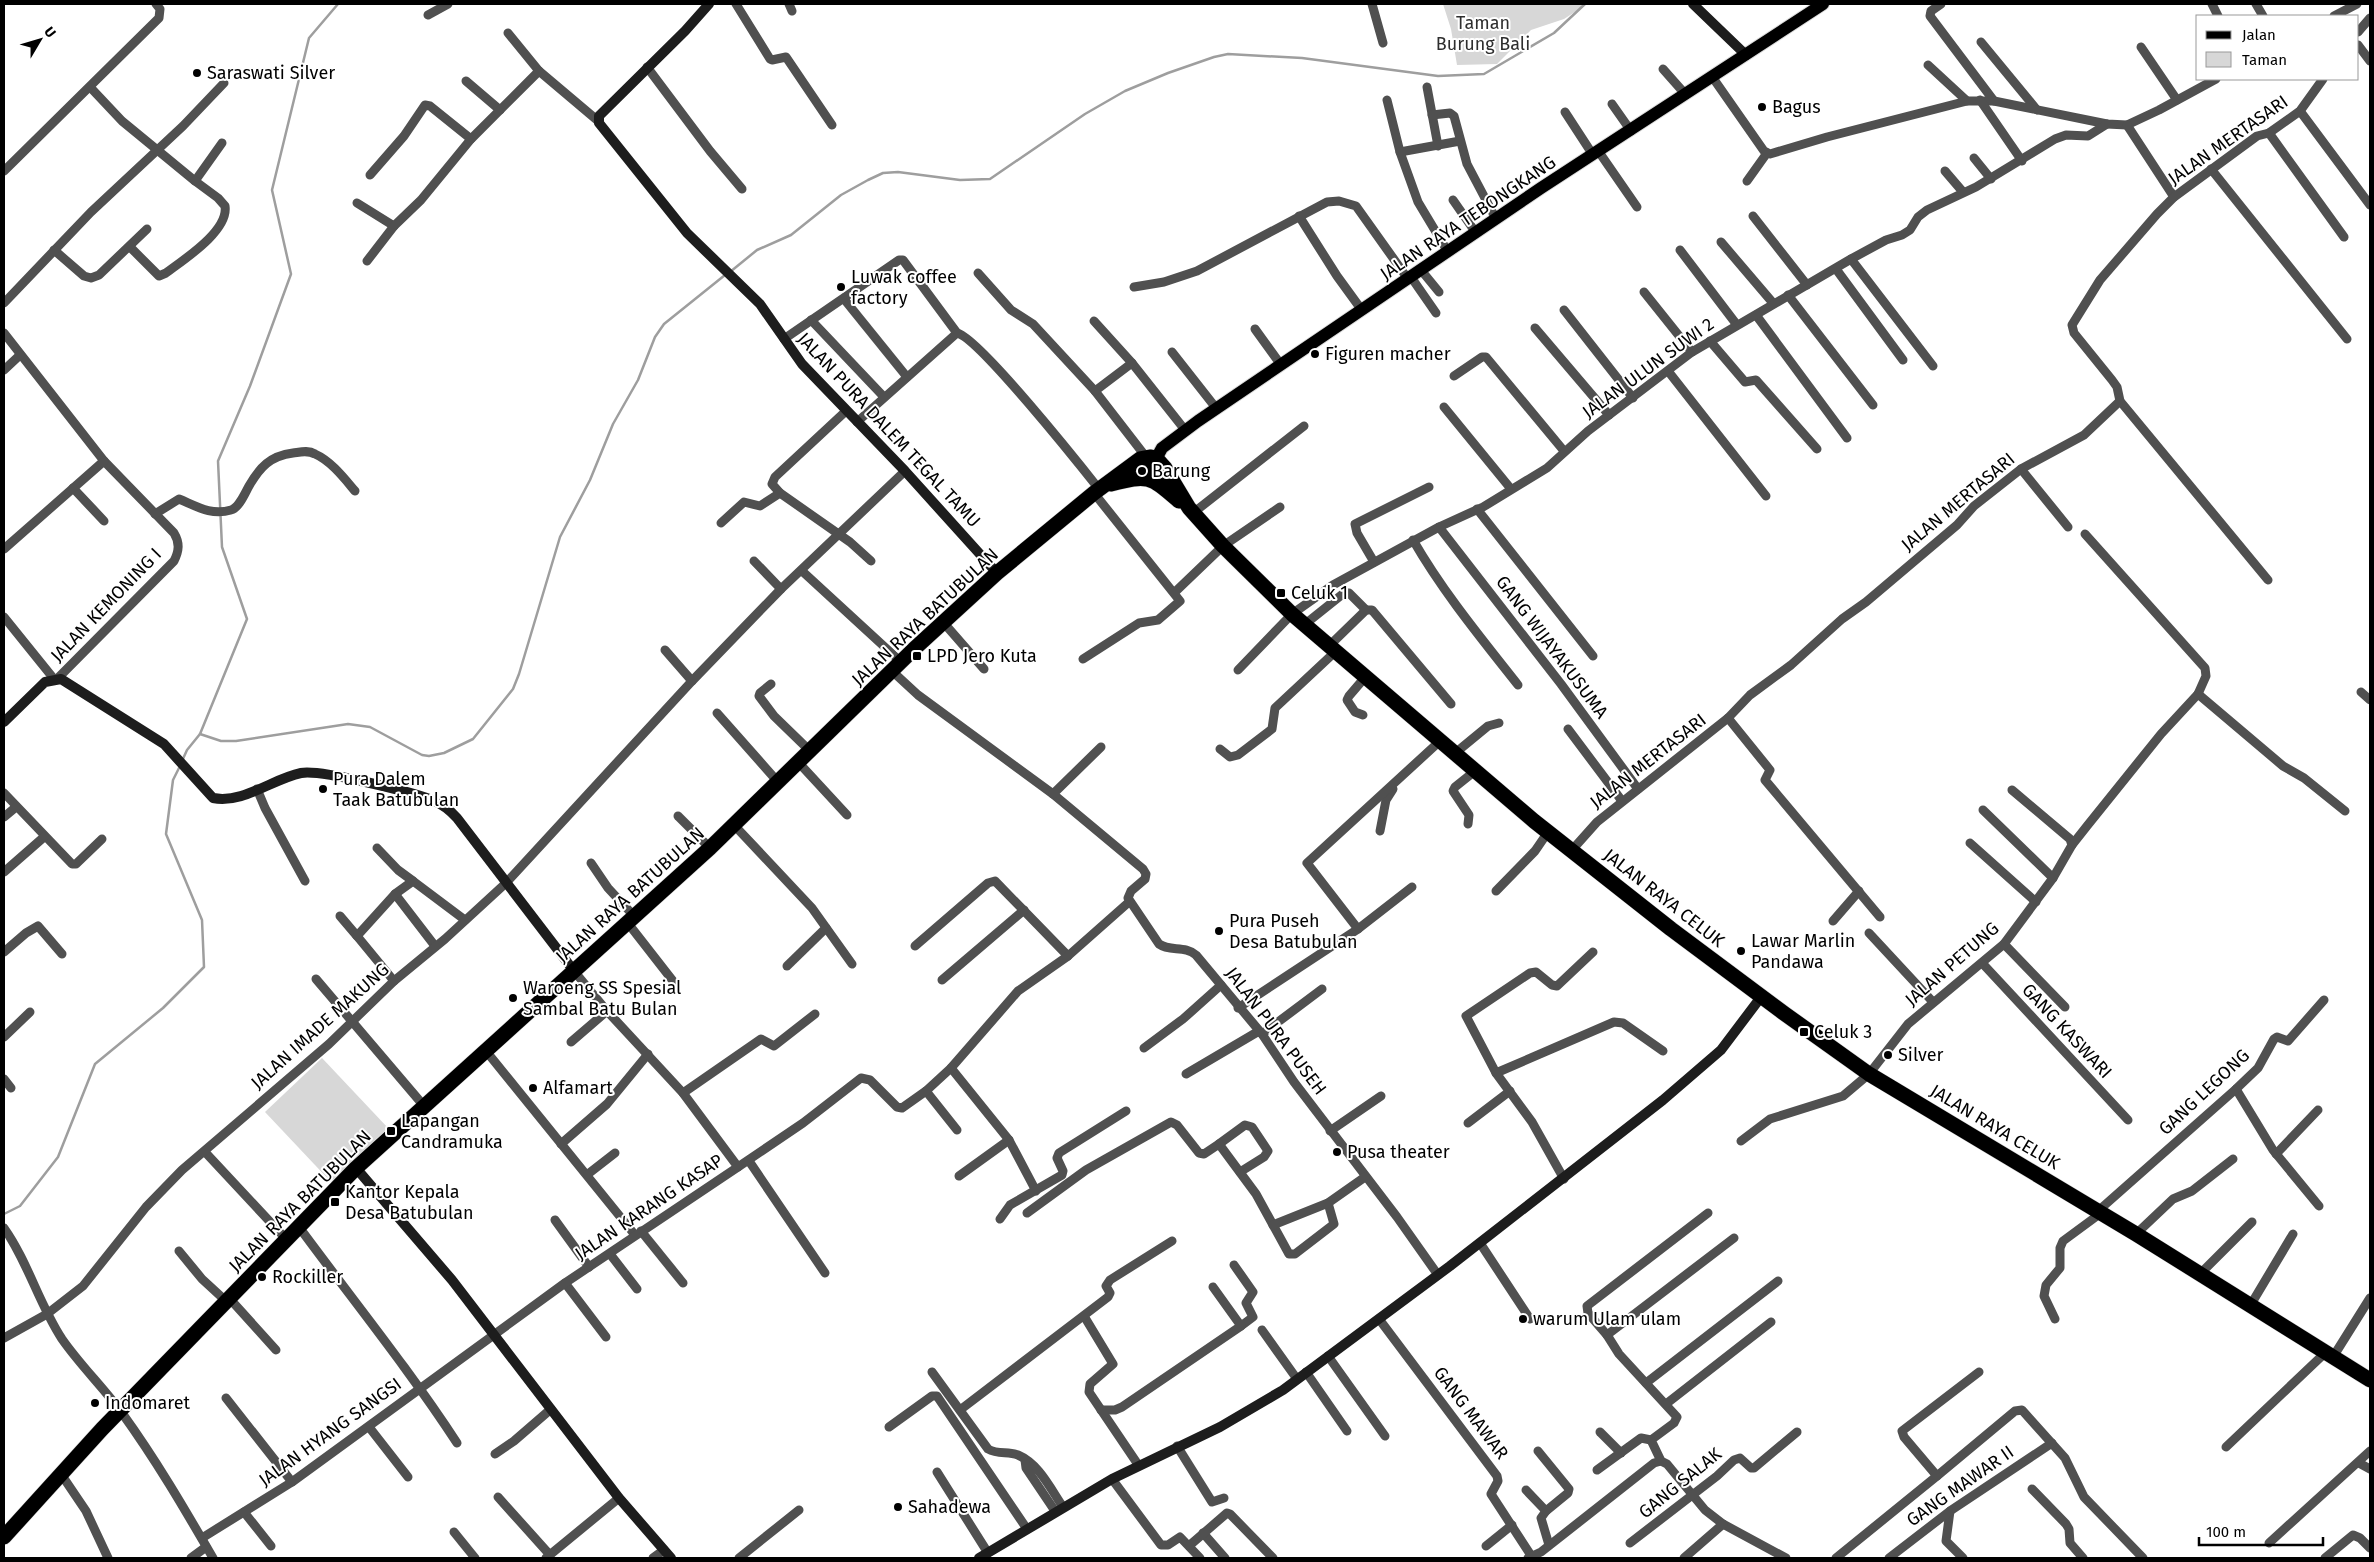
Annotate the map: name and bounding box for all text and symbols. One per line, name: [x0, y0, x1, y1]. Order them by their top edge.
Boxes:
park label: Taman Burung Bali: [1436, 12, 1530, 55]
north arrow: [15, 15, 65, 65]
legend: [2196, 15, 2359, 80]
text: U: [40, 23, 59, 41]
text: Jalan: [2242, 26, 2276, 44]
text: Taman: [2242, 51, 2287, 69]
place label: Saraswati Silver: [207, 62, 335, 84]
marker: Saraswati Silver: [191, 67, 203, 79]
street label: JALAN MERTASARI: [2164, 90, 2292, 190]
place label: Bagus: [1772, 96, 1821, 118]
marker: Bagus: [1756, 101, 1768, 113]
street label: JALAN RAYA TEBONGKANG: [1376, 151, 1560, 285]
place label: Luwak coffee factory: [851, 266, 957, 309]
marker: Luwak coffee factory: [835, 281, 847, 293]
street label: JALAN ULUN SUWI 2: [1578, 313, 1718, 423]
street label: JALAN PURA DALEM TEGAL TAMU: [793, 328, 985, 532]
place label: Figuren macher: [1325, 343, 1451, 365]
marker: Figuren macher: [1309, 348, 1321, 360]
street label: JALAN MERTASARI: [1897, 448, 2019, 556]
place label: Barung: [1152, 460, 1211, 482]
marker: Barung: [1136, 465, 1148, 477]
street label: JALAN KEMONING I: [46, 543, 166, 667]
street label: JALAN RAYA BATUBULAN: [847, 543, 1003, 691]
street label: GANG WIJAYAKUSUMA: [1491, 571, 1613, 723]
place label: Celuk 1: [1291, 582, 1348, 604]
marker: Celuk 1: [1275, 587, 1287, 599]
place label: LPD Jero Kuta: [927, 645, 1037, 667]
marker: LPD Jero Kuta: [911, 650, 923, 662]
street label: JALAN MERTASARI: [1586, 709, 1710, 813]
place label: Pura Dalem Taak Batubulan: [333, 768, 459, 811]
marker: Pura Dalem Taak Batubulan: [317, 783, 329, 795]
street label: JALAN RAYA BATUBULAN: [551, 822, 709, 968]
street label: JALAN RAYA CELUK: [1599, 844, 1729, 952]
place label: Pura Puseh Desa Batubulan: [1229, 910, 1358, 953]
street label: JALAN PETUNG: [1901, 917, 2003, 1011]
marker: Pura Puseh Desa Batubulan: [1213, 925, 1225, 937]
place label: Lawar Marlin Pandawa: [1751, 930, 1855, 973]
marker: Lawar Marlin Pandawa: [1735, 945, 1747, 957]
street label: JALAN IMADE MAKUNG: [246, 958, 394, 1094]
street label: JALAN PURA PUSEH: [1221, 963, 1331, 1099]
place label: Waroeng SS Spesial Sambal Batu Bulan: [523, 977, 681, 1020]
street label: GANG KASWARI: [2017, 979, 2117, 1083]
marker: Waroeng SS Spesial Sambal Batu Bulan: [507, 992, 519, 1004]
place label: Celuk 3: [1814, 1021, 1872, 1043]
marker: Celuk 3: [1798, 1026, 1810, 1038]
place label: Silver: [1898, 1044, 1944, 1066]
street label: GANG LEGONG: [2154, 1044, 2254, 1140]
marker: Silver: [1882, 1049, 1894, 1061]
place label: Alfamart: [543, 1077, 613, 1099]
street label: JALAN RAYA CELUK: [1926, 1080, 2064, 1175]
marker: Alfamart: [527, 1082, 539, 1094]
place label: Lapangan Candramuka: [401, 1110, 503, 1153]
street label: JALAN RAYA BATUBULAN: [224, 1125, 376, 1277]
marker: Lapangan Candramuka: [385, 1125, 397, 1137]
place label: Pusa theater: [1347, 1141, 1450, 1163]
marker: Pusa theater: [1331, 1146, 1343, 1158]
street label: JALAN KARANG KASAP: [571, 1149, 727, 1265]
place label: Kantor Kepala Desa Batubulan: [345, 1181, 474, 1224]
marker: Kantor Kepala Desa Batubulan: [329, 1196, 341, 1208]
place label: Rockiller: [272, 1266, 343, 1288]
marker: Rockiller: [256, 1271, 268, 1283]
place label: warum Ulam ulam: [1533, 1308, 1681, 1330]
marker: warum Ulam ulam: [1517, 1313, 1529, 1325]
street label: GANG MAWAR: [1429, 1362, 1513, 1464]
street label: JALAN HYANG SANGSI: [254, 1373, 406, 1491]
place label: Indomaret: [105, 1392, 191, 1414]
marker: Indomaret: [89, 1397, 101, 1409]
street label: GANG MAWAR II: [1902, 1441, 2018, 1531]
street label: GANG SALAK: [1634, 1443, 1726, 1523]
place label: Sahadewa: [908, 1496, 991, 1518]
marker: Sahadewa: [892, 1501, 904, 1513]
scale bar: [2199, 1514, 2323, 1546]
text: 100 m: [2206, 1523, 2246, 1541]

